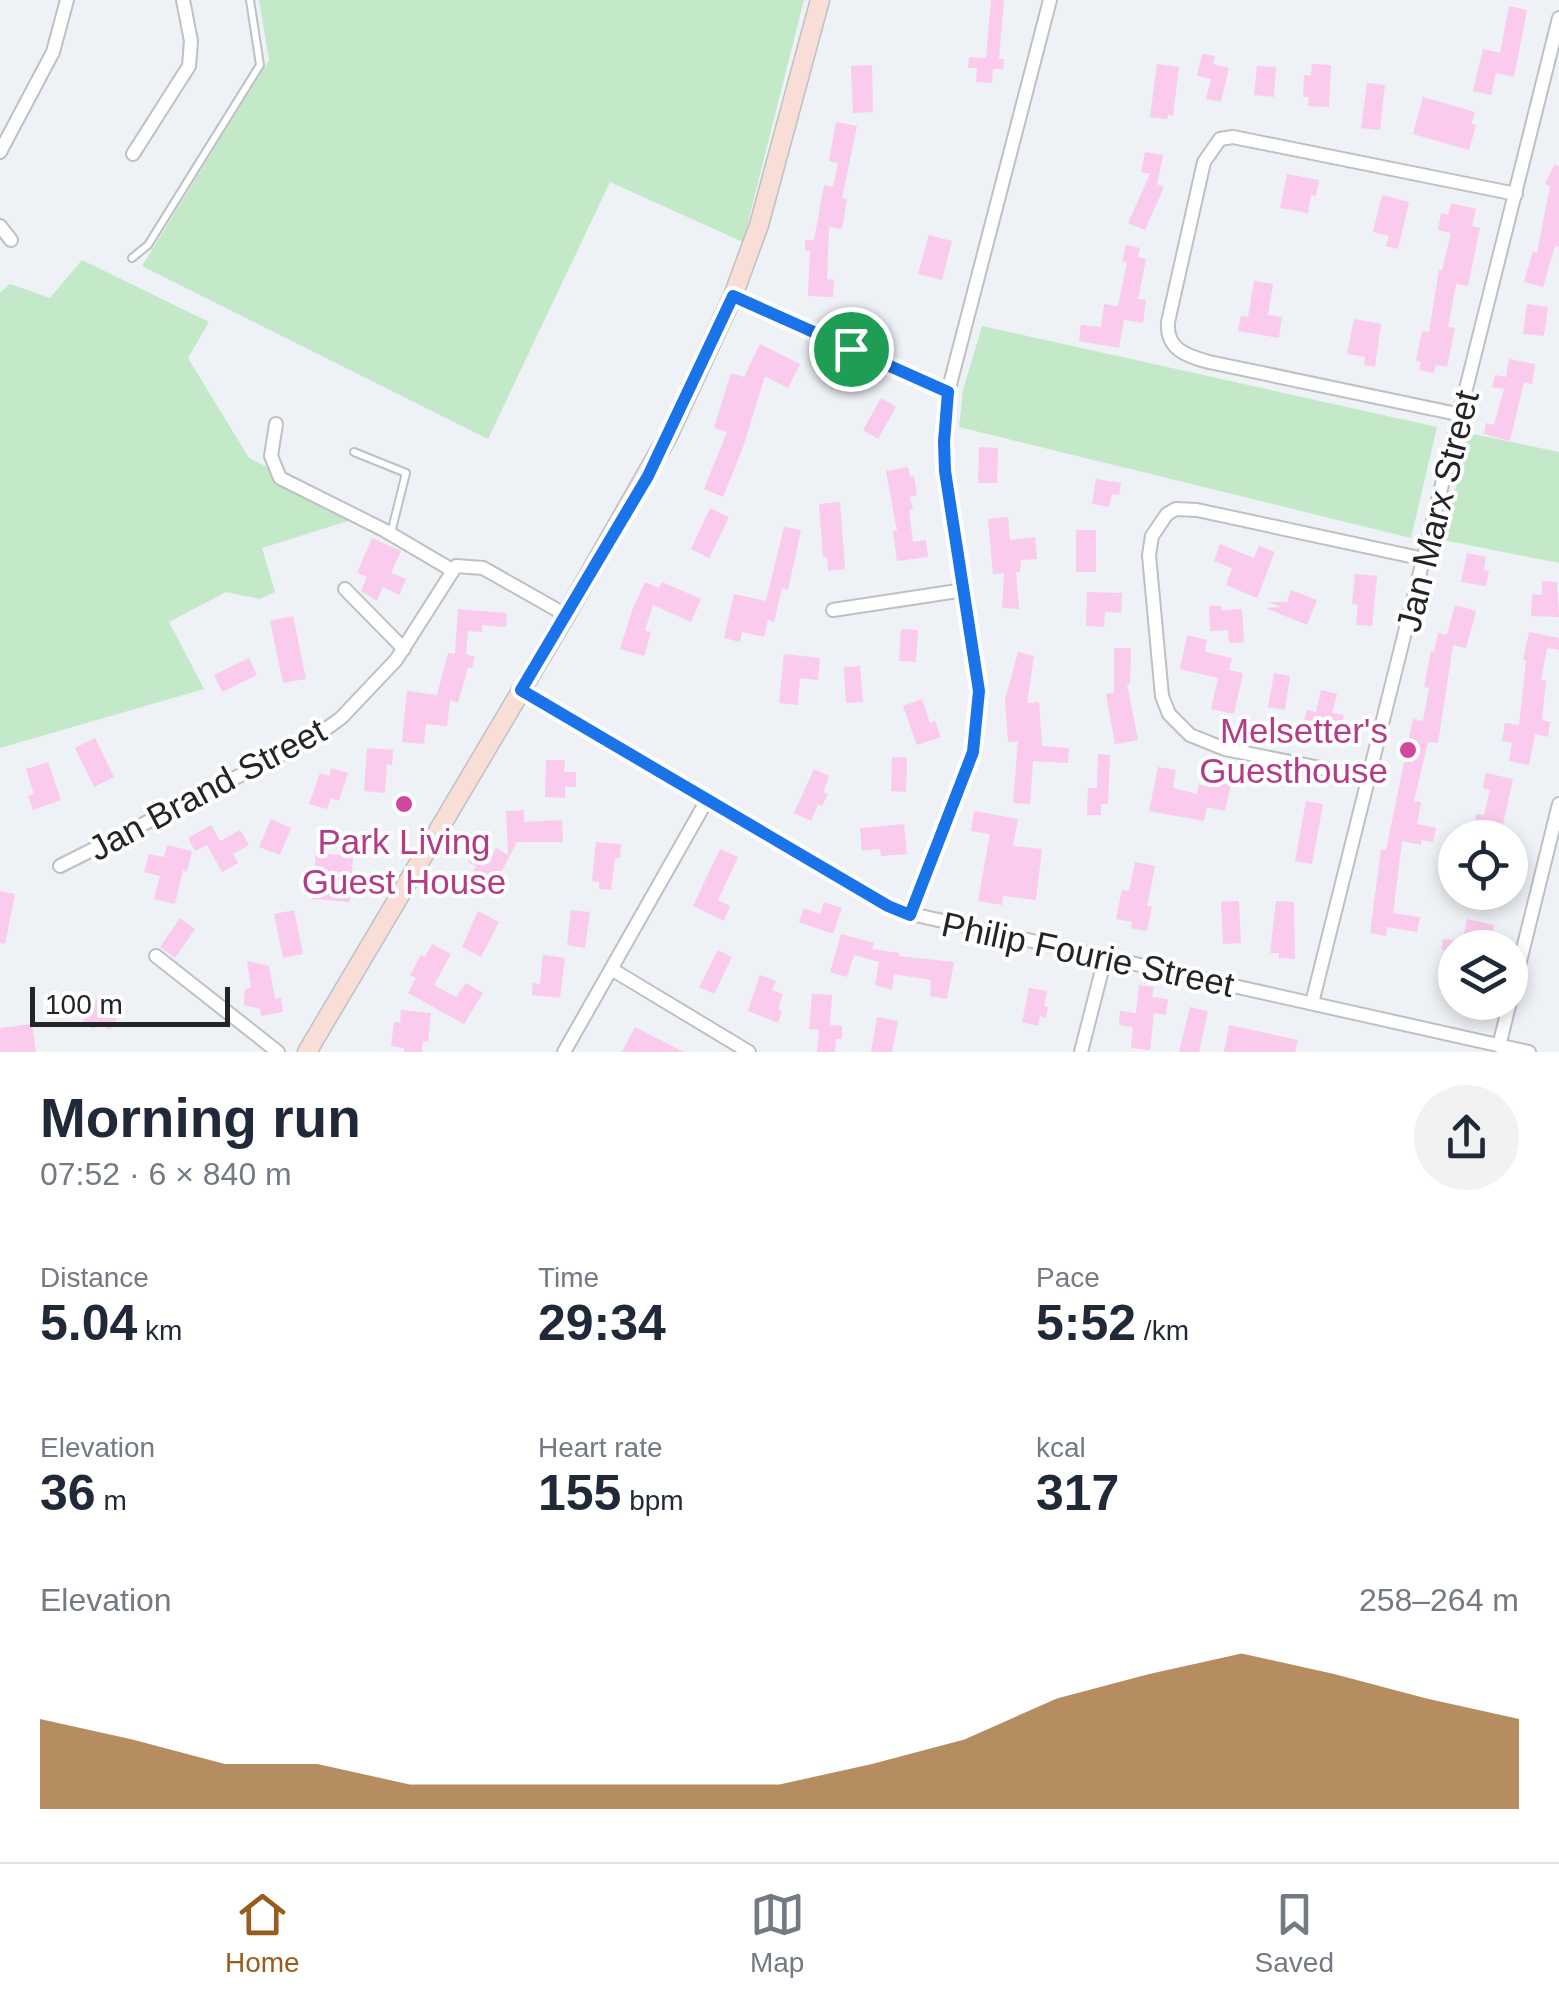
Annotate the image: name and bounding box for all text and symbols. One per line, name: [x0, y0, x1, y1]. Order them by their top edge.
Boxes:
pin: [809, 307, 894, 392]
icon: arrive: [824, 322, 879, 377]
street label: Jan Marx Street: [1388, 386, 1486, 636]
street label: Jan Brand Street: [82, 710, 332, 868]
place label: Melsetter's Guesthouse: [1199, 711, 1388, 790]
marker: Melsetter's Guesthouse: [1397, 739, 1419, 761]
marker: Park Living Guest House: [393, 793, 415, 815]
map controls: [1438, 820, 1528, 1020]
button: locate: [1438, 820, 1528, 910]
place label: Park Living Guest House: [302, 822, 506, 901]
street label: Philip Fourie Street: [938, 904, 1238, 1004]
button: layers: [1438, 930, 1528, 1020]
scale bar: [30, 982, 230, 1026]
text: 100 m: [45, 989, 123, 1020]
button: share: [1414, 1085, 1519, 1190]
text: Morning run: [40, 1087, 361, 1149]
text: 07:52 · 6 × 840 m: [40, 1156, 292, 1192]
text: Distance: [40, 1262, 149, 1293]
text: Time: [538, 1262, 599, 1293]
text: Pace: [1036, 1262, 1100, 1293]
text: 5.04: [40, 1295, 137, 1351]
text: 29:34: [538, 1295, 666, 1351]
text: 5:52: [1036, 1295, 1136, 1351]
text: km: [137, 1315, 182, 1346]
text: /km: [1136, 1315, 1189, 1346]
text: Elevation: [40, 1432, 155, 1463]
text: Heart rate: [538, 1432, 663, 1463]
text: kcal: [1036, 1432, 1086, 1463]
text: 36: [40, 1465, 96, 1521]
text: 155: [538, 1465, 621, 1521]
text: 317: [1036, 1465, 1119, 1521]
text: m: [96, 1485, 127, 1516]
text: bpm: [621, 1485, 684, 1516]
text: Elevation: [40, 1582, 172, 1618]
text: 258–264 m: [1359, 1582, 1519, 1618]
tab: Home: [225, 1887, 300, 1979]
tab: Map: [750, 1887, 805, 1979]
tab: Saved: [1255, 1887, 1334, 1979]

